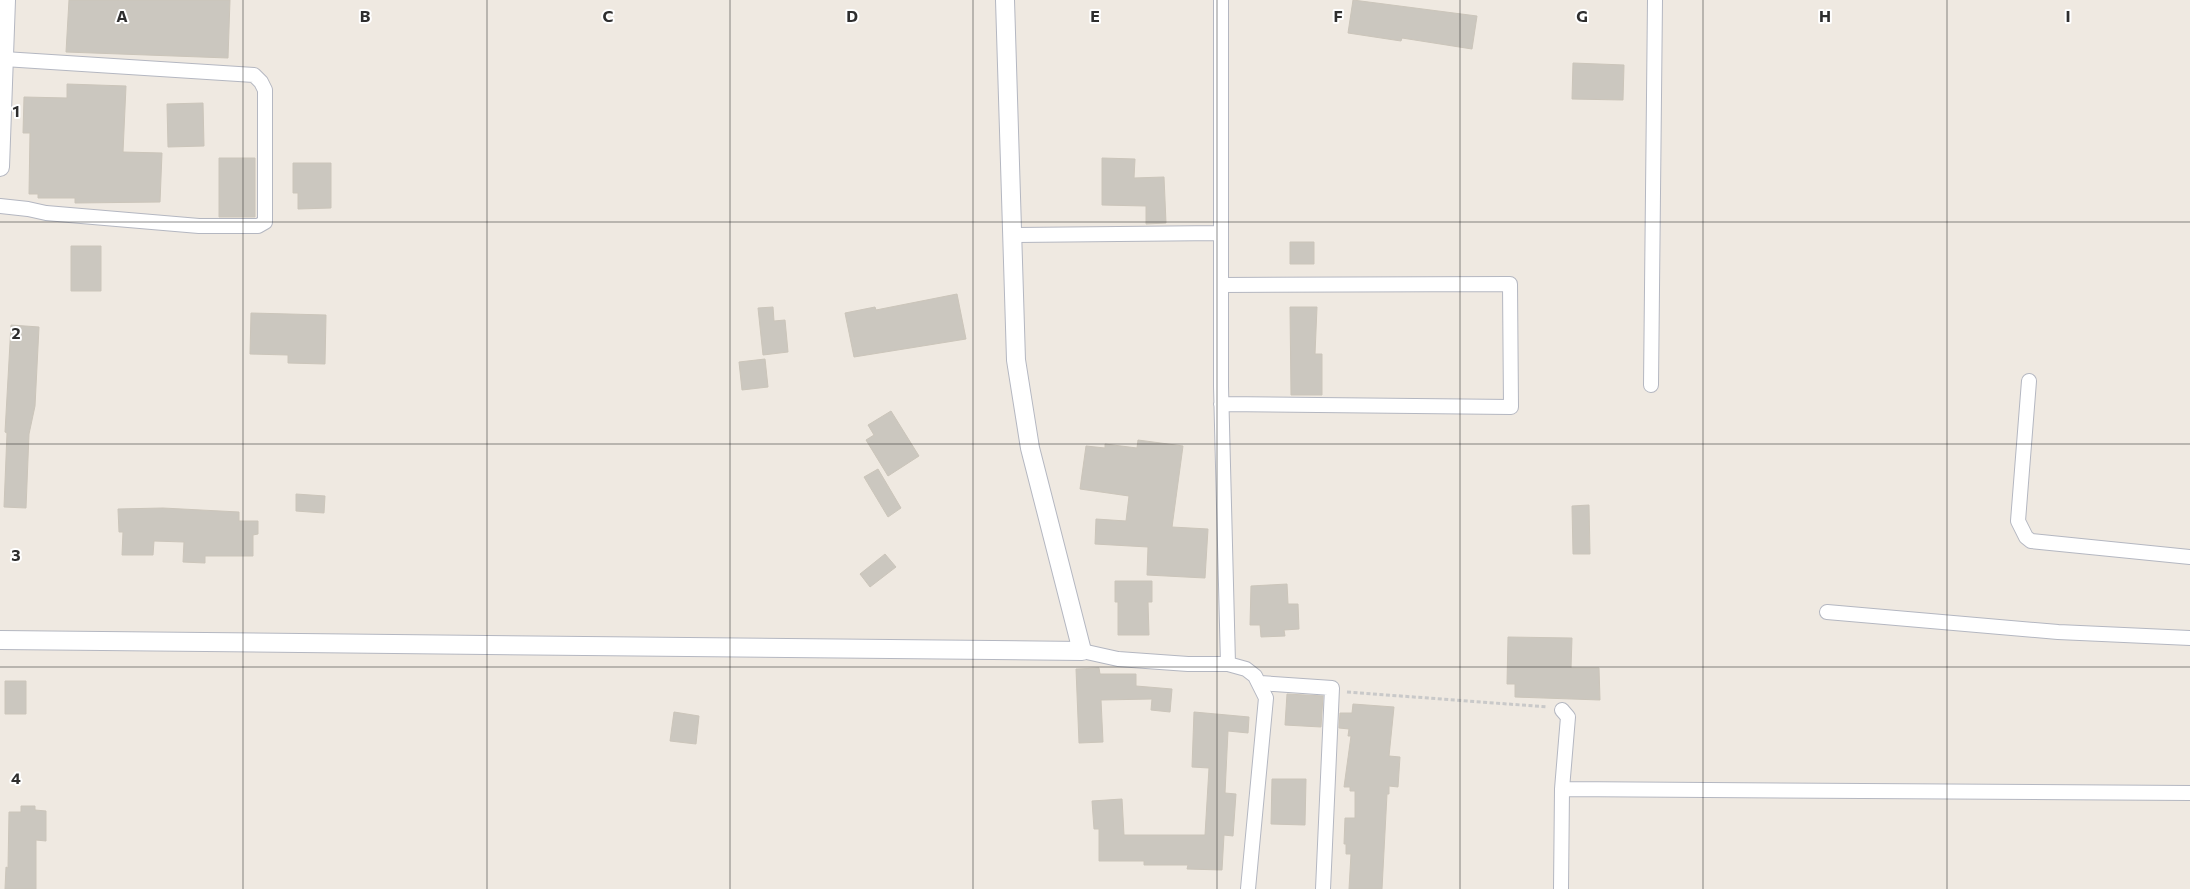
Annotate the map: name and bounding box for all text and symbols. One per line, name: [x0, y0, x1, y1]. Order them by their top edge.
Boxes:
text: A: [116, 6, 128, 25]
text: B: [360, 6, 371, 25]
text: C: [603, 6, 614, 25]
text: D: [846, 6, 858, 25]
text: E: [1090, 6, 1100, 25]
text: F: [1333, 6, 1343, 25]
text: G: [1576, 6, 1588, 25]
text: H: [1819, 6, 1831, 25]
text: I: [2065, 6, 2071, 25]
text: 1: [12, 101, 20, 120]
text: 2: [11, 323, 21, 342]
text: 3: [11, 545, 21, 564]
text: 4: [11, 768, 21, 787]

